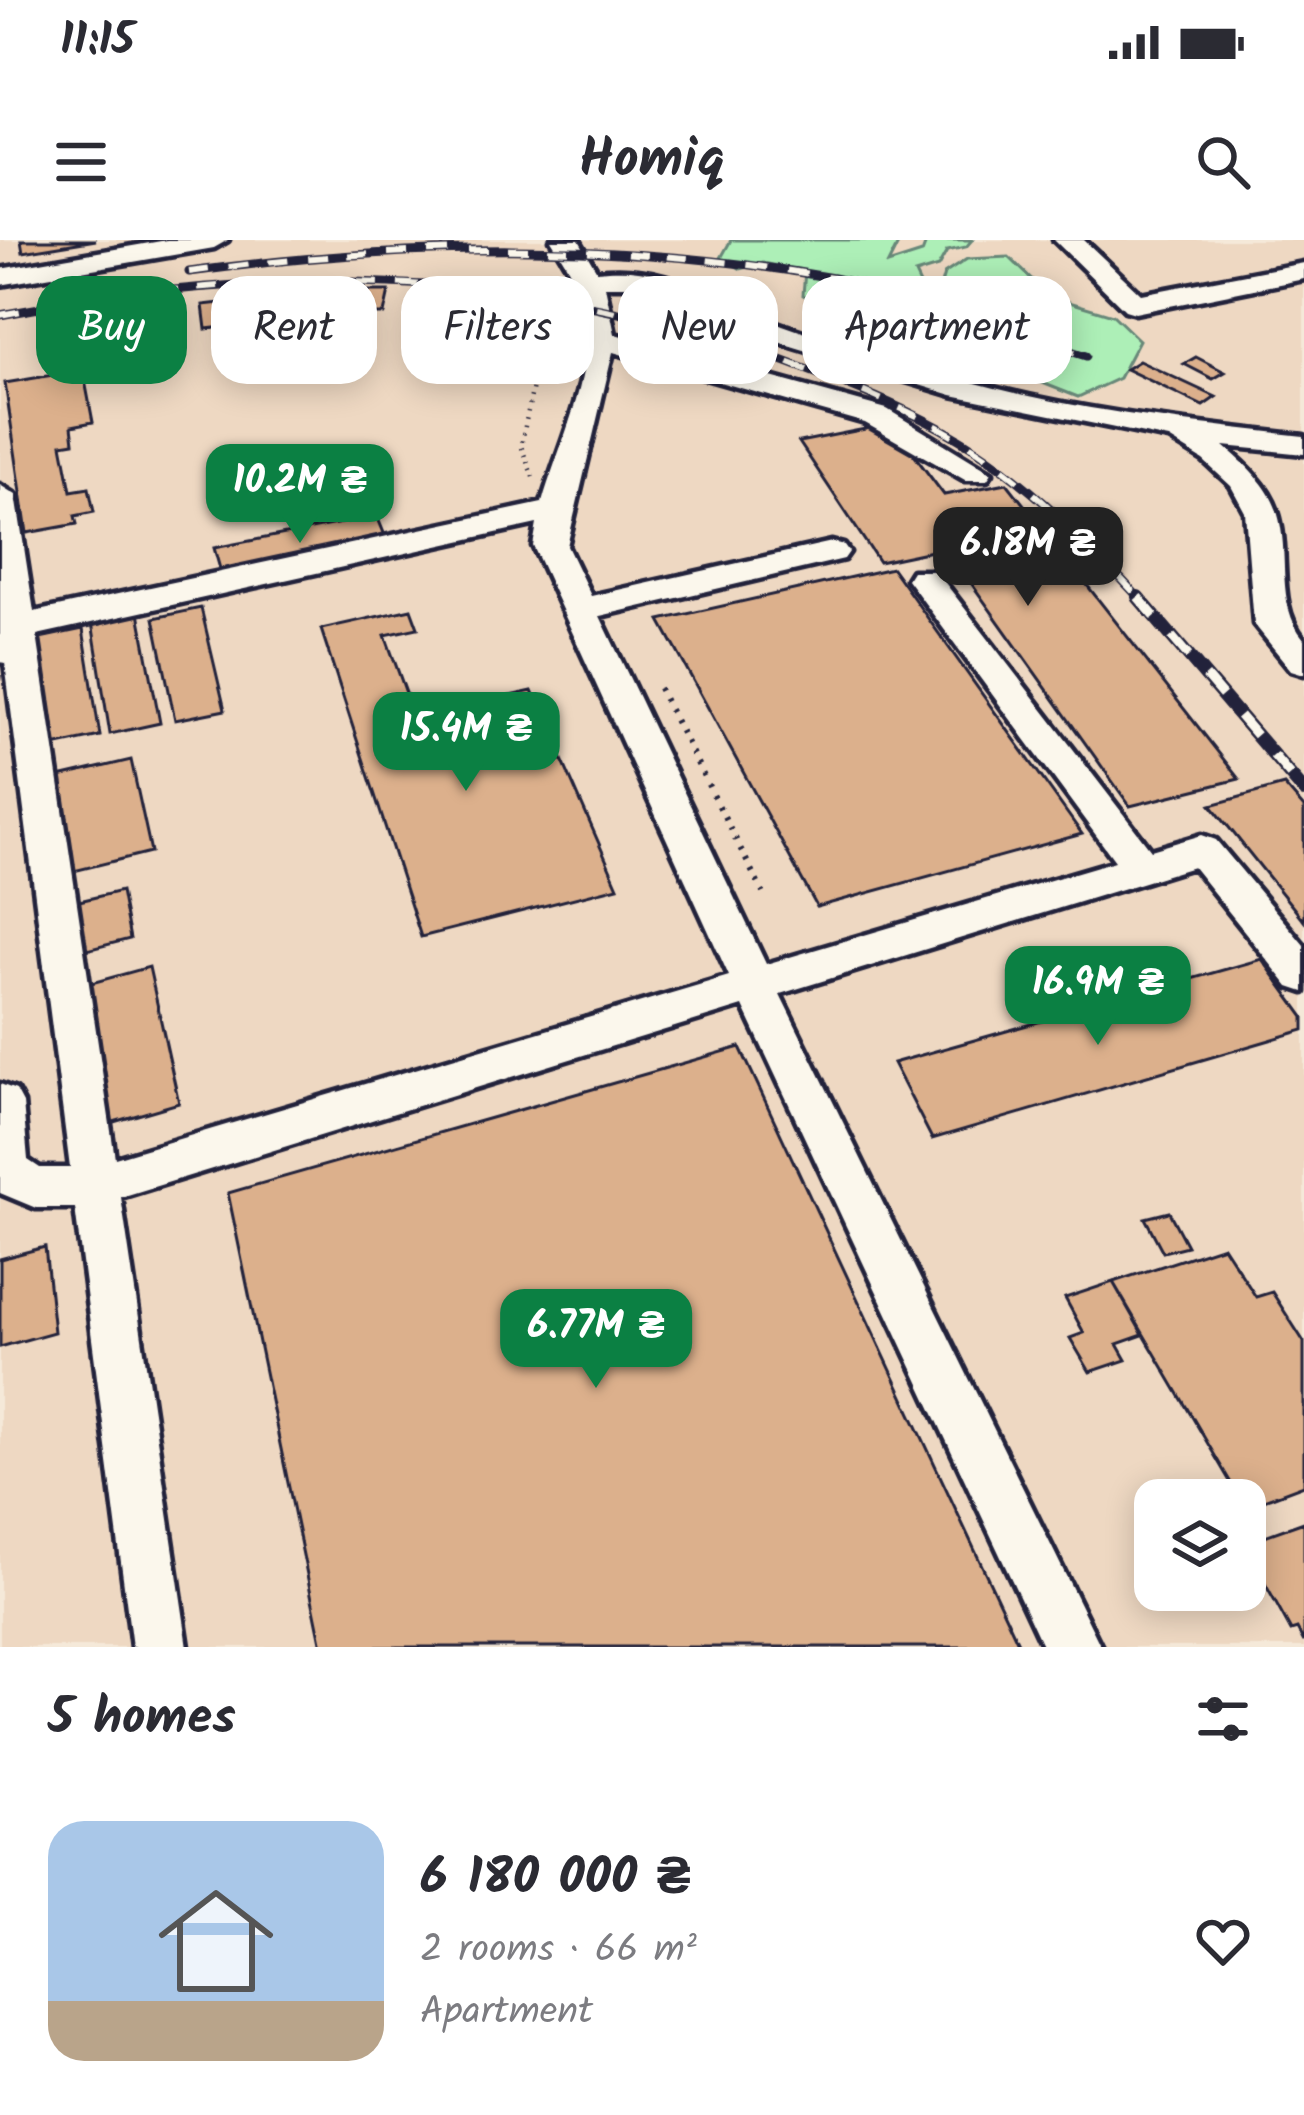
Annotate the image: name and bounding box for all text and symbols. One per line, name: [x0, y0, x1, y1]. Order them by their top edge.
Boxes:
text: 11:15: [60, 6, 135, 78]
text: Homiq: [579, 119, 725, 205]
icon: menu: [48, 129, 114, 195]
icon: search: [1190, 129, 1256, 195]
chip: Buy: [36, 276, 187, 384]
chip: Rent: [211, 276, 377, 384]
chip: Filters: [401, 276, 594, 384]
chip: New: [618, 276, 778, 384]
chip: Apartment: [802, 276, 1072, 384]
pin: 10.2M ₴: [189, 444, 411, 546]
text: 10.2M ₴: [233, 452, 367, 514]
pin: 6.18M ₴: [917, 507, 1139, 609]
text: 6.18M ₴: [960, 515, 1096, 577]
pin: 15.4M ₴: [355, 692, 577, 794]
text: 15.4M ₴: [400, 700, 532, 762]
pin: 16.9M ₴: [987, 946, 1209, 1048]
text: 16.9M ₴: [1032, 954, 1164, 1016]
pin: 6.77M ₴: [485, 1289, 707, 1391]
text: 6.77M ₴: [527, 1297, 665, 1359]
map controls: [1134, 1479, 1266, 1611]
button: layers: [1134, 1479, 1266, 1611]
text: 5 homes: [48, 1679, 236, 1760]
icon: filters: [1190, 1686, 1256, 1752]
text: 6 180 000 ₴: [420, 1839, 691, 1920]
icon: home: [144, 1869, 288, 2013]
icon: heart: [1190, 1908, 1256, 1974]
text: 2 rooms · 66 m²: [420, 1920, 697, 1982]
text: Apartment: [420, 1982, 593, 2044]

